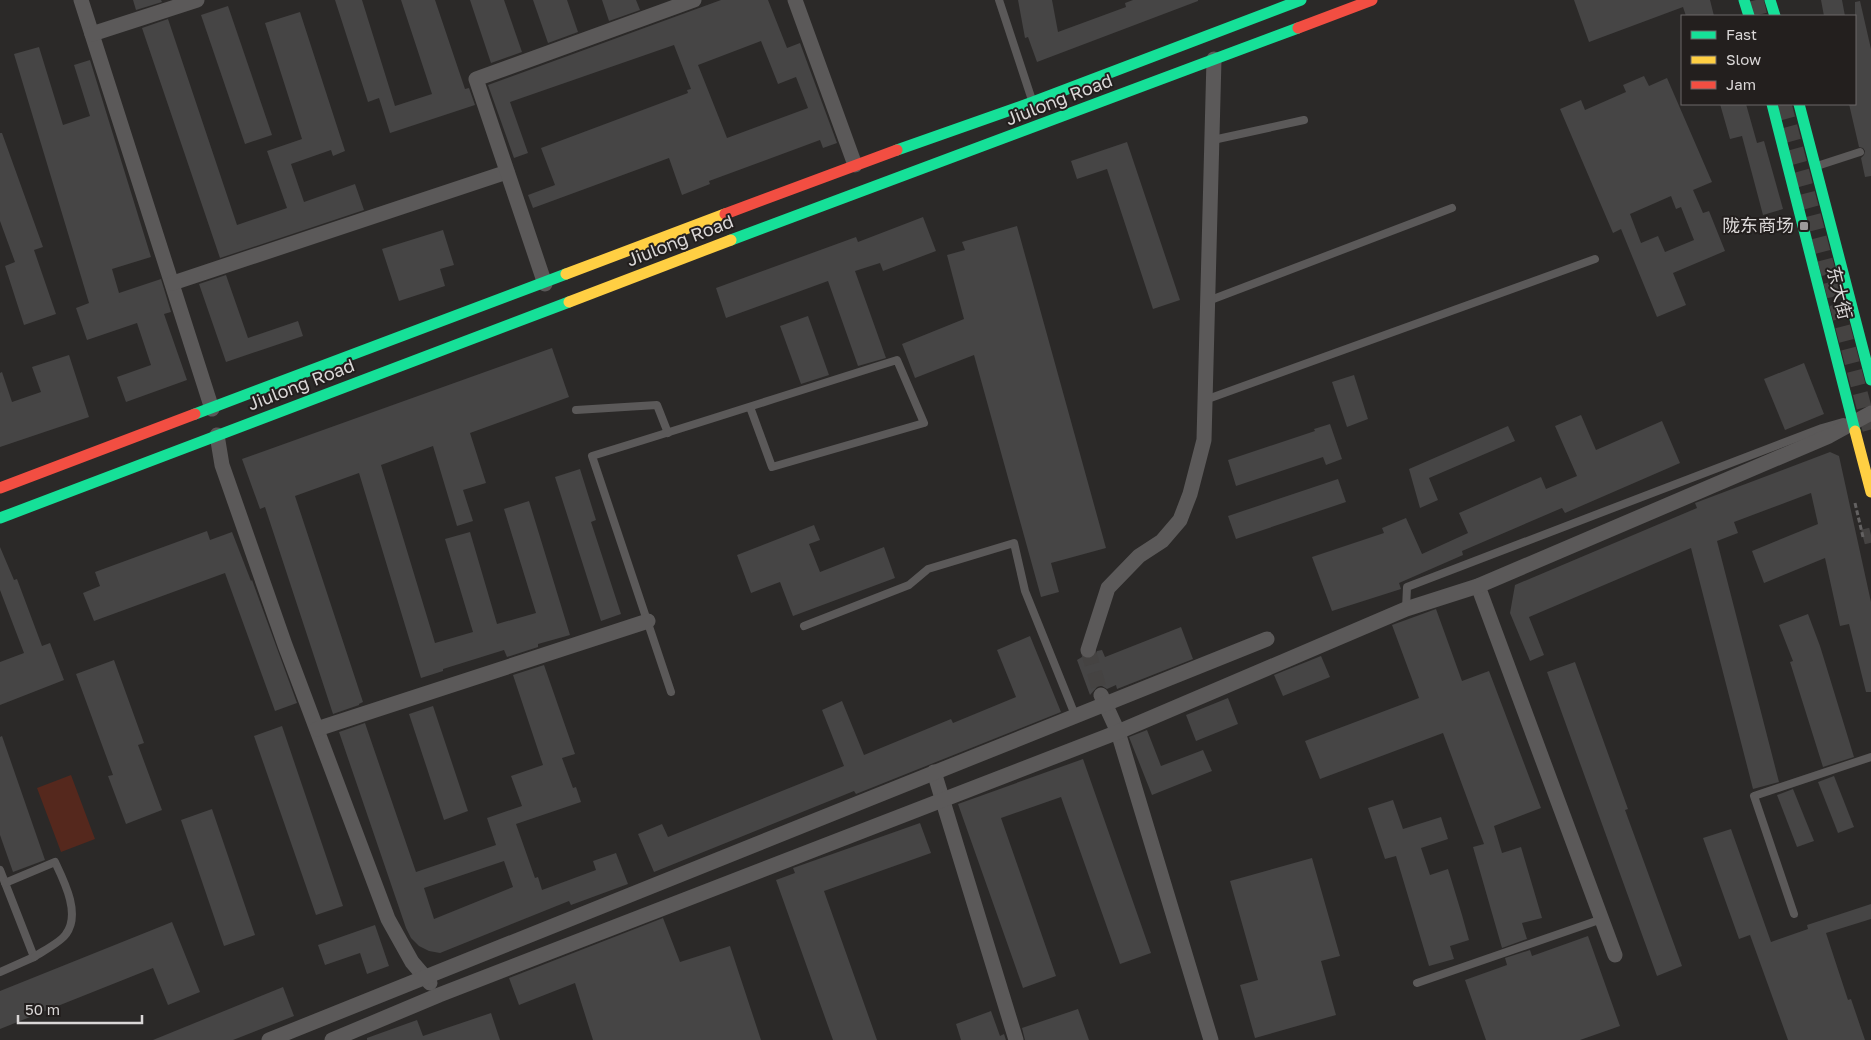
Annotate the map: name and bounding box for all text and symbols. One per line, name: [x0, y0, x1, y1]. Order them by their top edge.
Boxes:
legend: [1681, 15, 1856, 105]
text: Fast: [1726, 25, 1757, 43]
text: Slow: [1726, 50, 1761, 68]
street label: Jiulong Road: [1002, 69, 1115, 130]
text: Jam: [1726, 75, 1756, 93]
street label: Jiulong Road: [623, 210, 736, 271]
place label: 陇东商场: [1722, 214, 1794, 236]
marker: 陇东商场: [1798, 220, 1810, 232]
street label: 东大街: [1823, 264, 1857, 322]
street label: Jiulong Road: [244, 354, 357, 415]
scale bar: [18, 992, 141, 1024]
text: 50 m: [25, 1000, 60, 1018]

